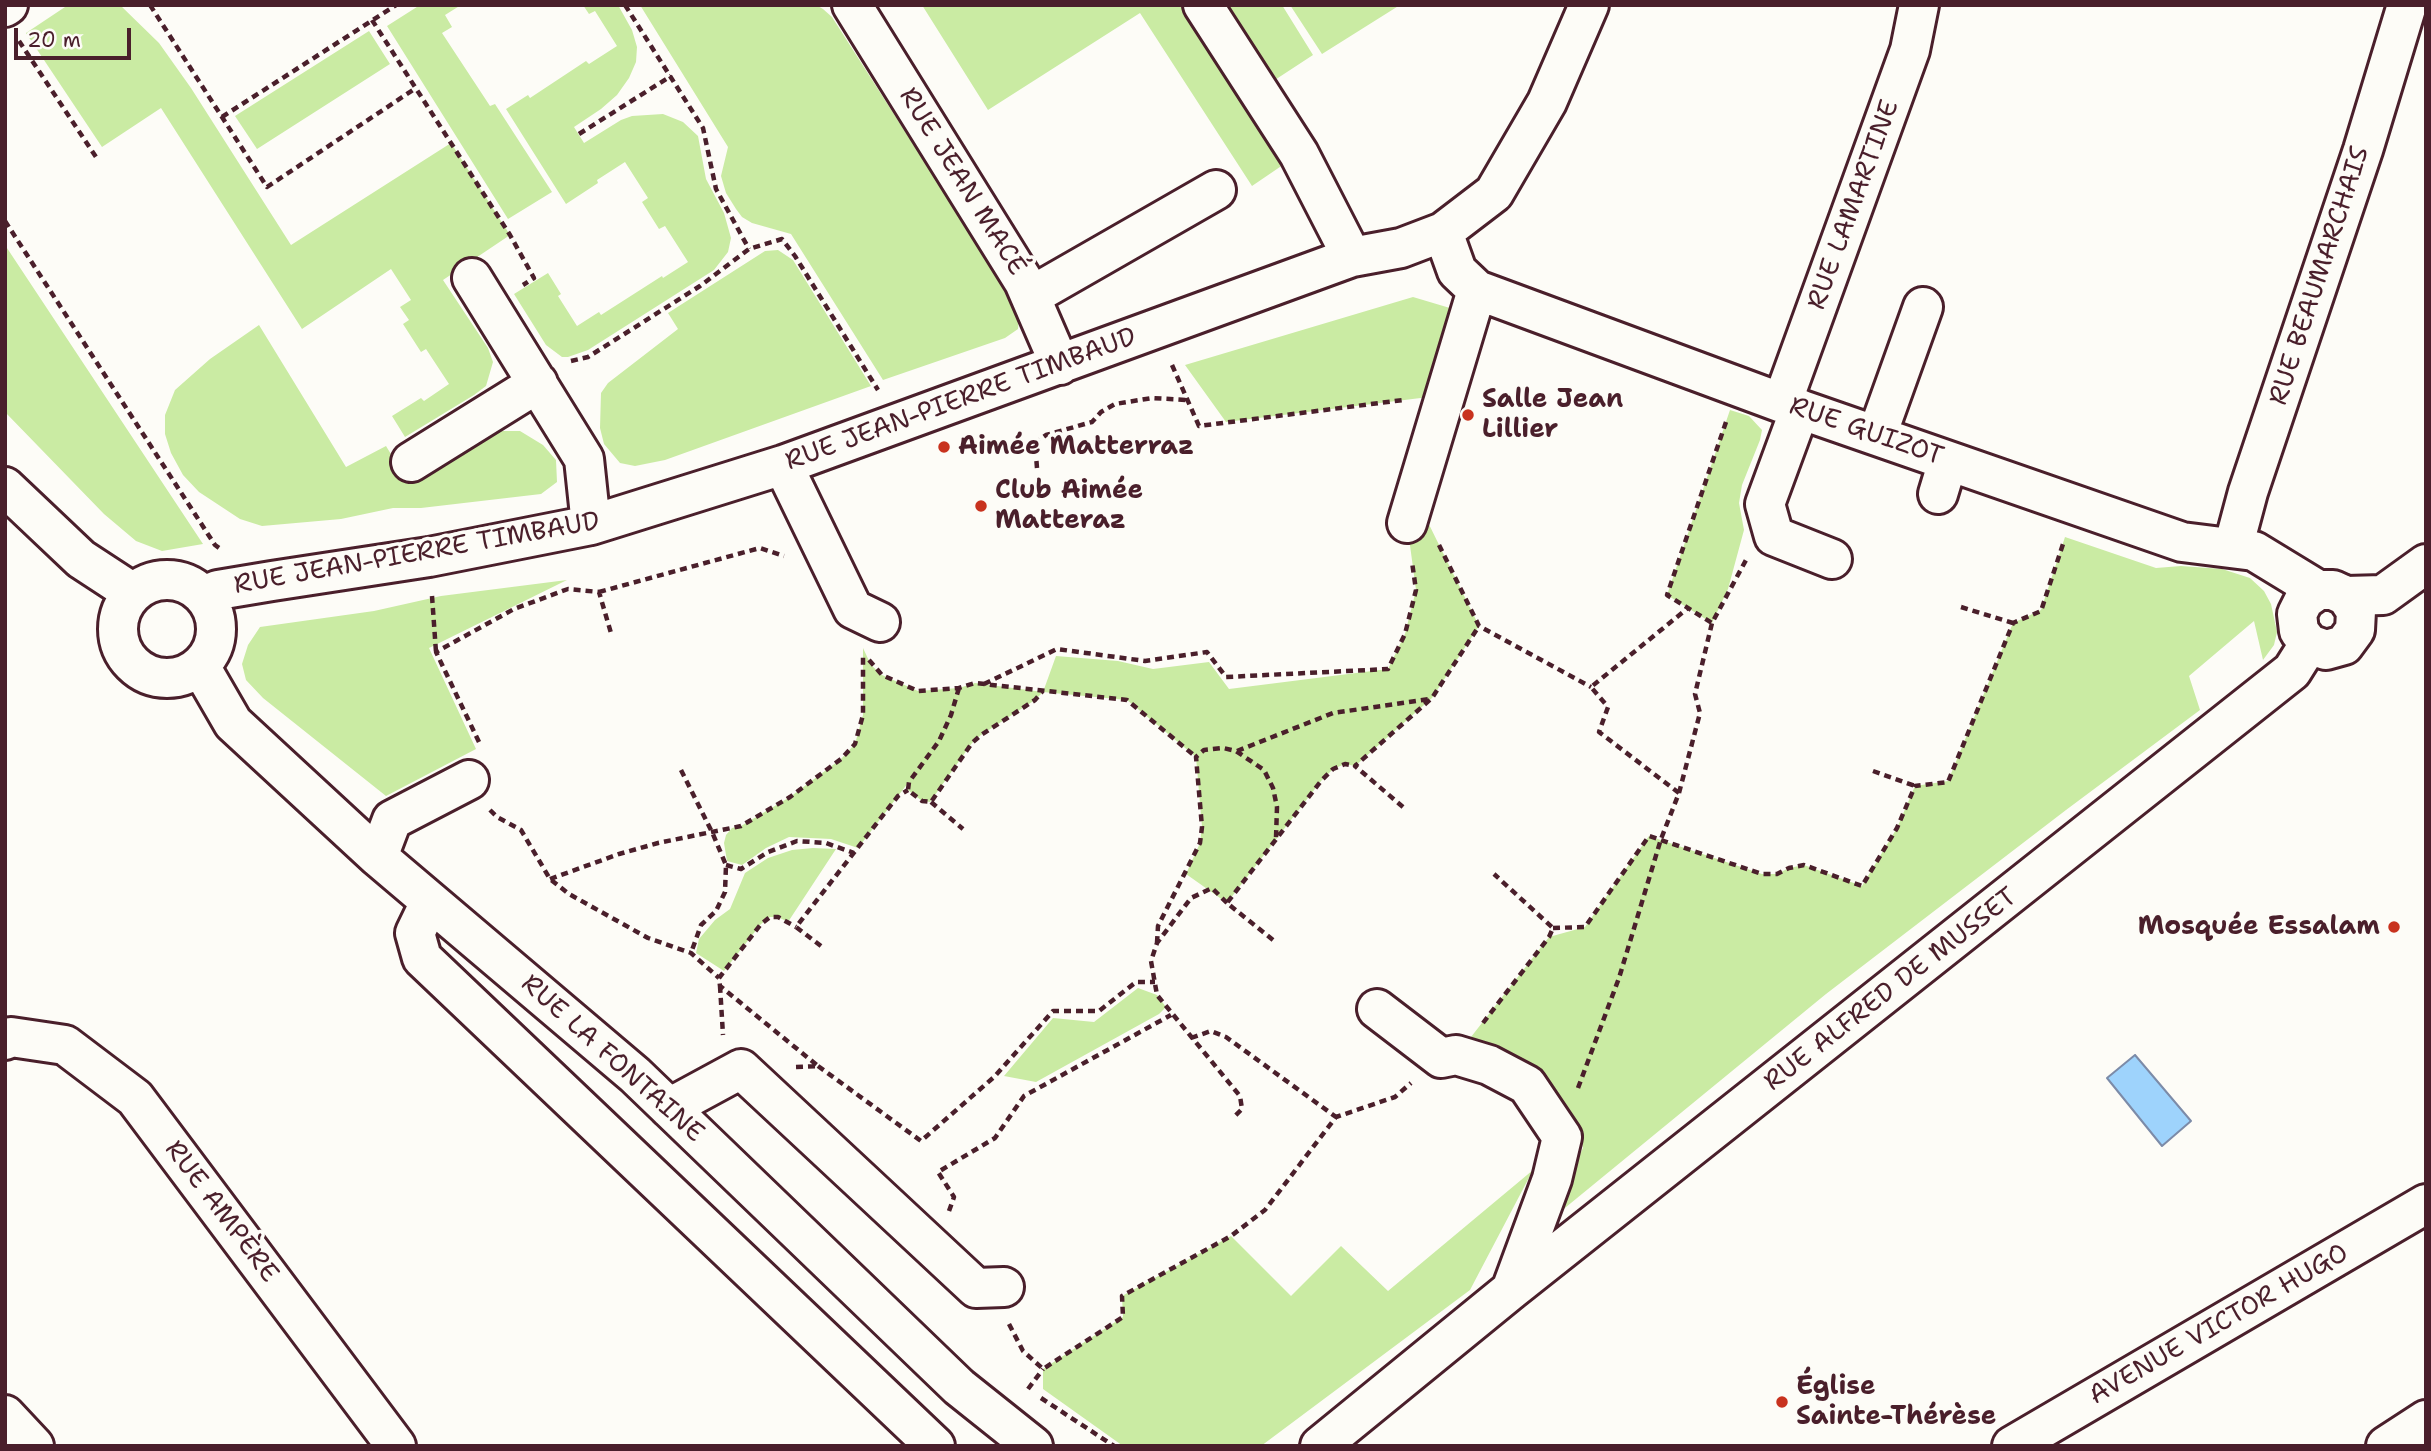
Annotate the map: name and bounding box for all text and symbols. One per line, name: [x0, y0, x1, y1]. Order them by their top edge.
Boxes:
scale bar: [18, 14, 135, 58]
text: 20 m: [27, 26, 81, 54]
street label: RUE JEAN MACÉ: [892, 82, 1032, 282]
street label: RUE LAMARTINE: [1802, 96, 1906, 314]
street label: RUE BEAUMARCHAIS: [2263, 143, 2377, 409]
street label: RUE JEAN-PIERRE TIMBAUD: [781, 322, 1141, 478]
place label: Salle Jean Lillier: [1482, 384, 1623, 446]
street label: RUE GUIZOT: [1785, 391, 1947, 473]
marker: Salle Jean Lillier: [1460, 407, 1476, 423]
place label: Aimée Matterraz: [958, 431, 1194, 463]
marker: Aimée Matterraz: [936, 439, 952, 455]
place label: Club Aimée Matteraz: [995, 475, 1143, 536]
marker: Club Aimée Matteraz: [973, 498, 989, 514]
street label: RUE JEAN-PIERRE TIMBAUD: [232, 506, 602, 602]
street label: RUE ALFRED DE MUSSET: [1759, 882, 2023, 1098]
place label: Mosquée Essalam: [2138, 911, 2380, 943]
marker: Mosquée Essalam: [2386, 919, 2402, 935]
street label: RUE LA FONTAINE: [514, 969, 710, 1149]
street label: RUE AMPÈRE: [158, 1135, 284, 1289]
street label: AVENUE VICTOR HUGO: [2084, 1238, 2354, 1412]
place label: Église Sainte-Thérèse: [1796, 1371, 1996, 1432]
marker: Église Sainte-Thérèse: [1774, 1394, 1790, 1410]

